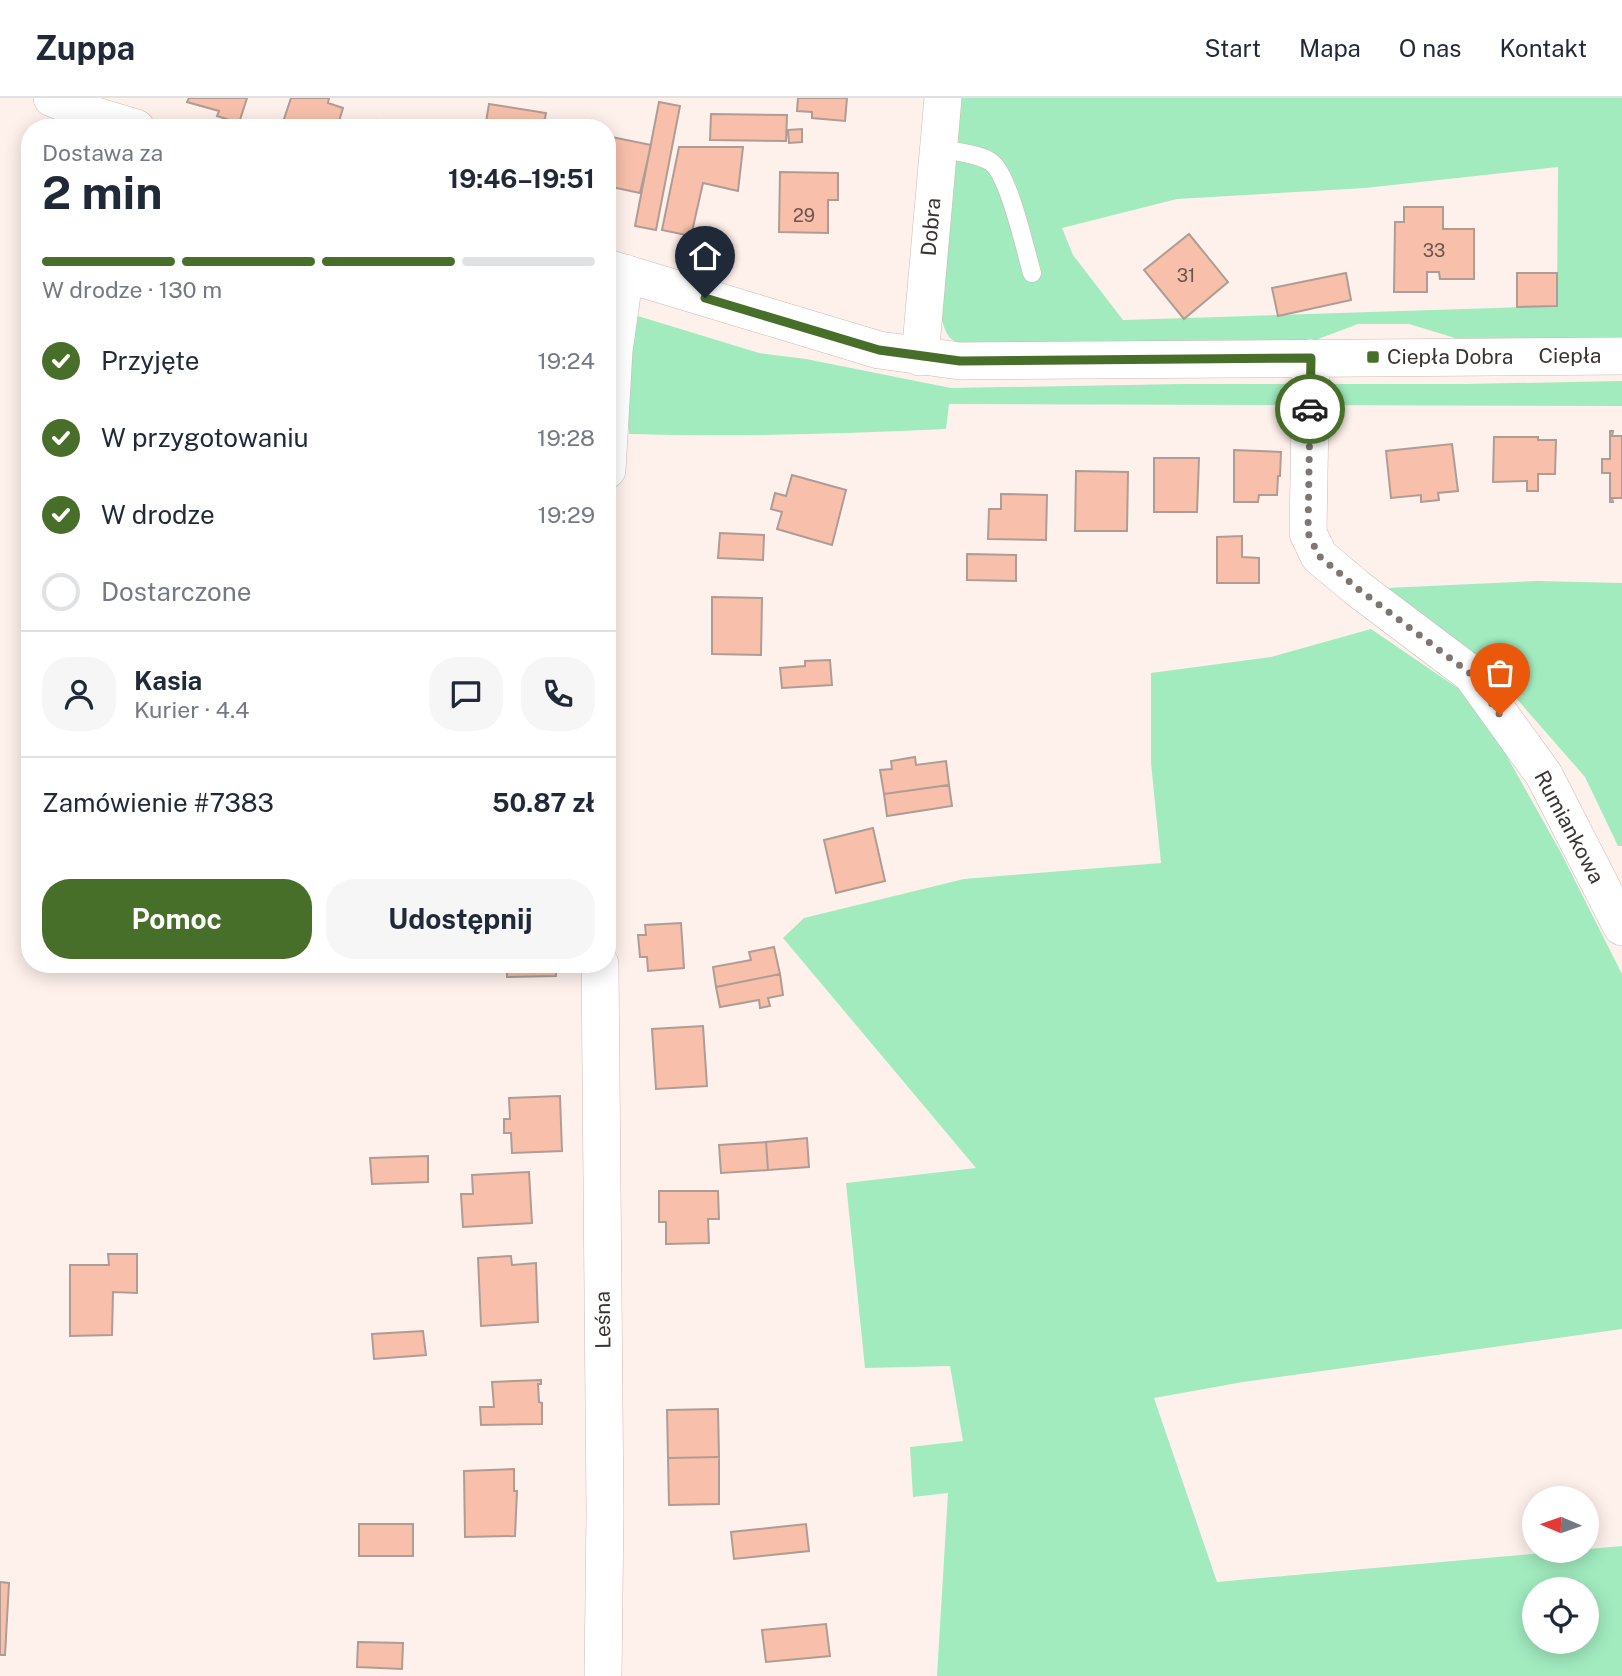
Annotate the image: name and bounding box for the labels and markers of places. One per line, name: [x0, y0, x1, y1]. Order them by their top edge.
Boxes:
pin: [675, 226, 735, 298]
place label: Ciepła Dobra: [1387, 344, 1513, 369]
marker: Ciepła Dobra: [1365, 349, 1381, 365]
pin: [1470, 643, 1530, 715]

